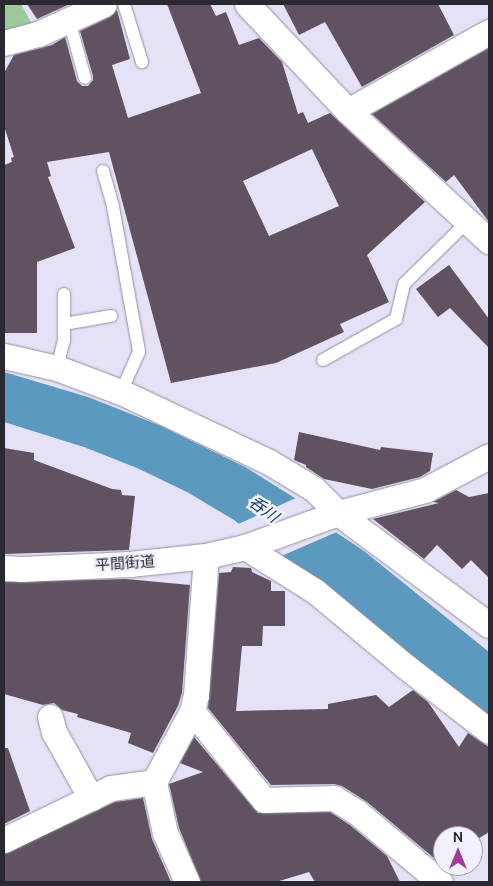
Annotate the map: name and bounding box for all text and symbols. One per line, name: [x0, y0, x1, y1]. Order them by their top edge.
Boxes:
water label: 呑川: [245, 492, 283, 526]
street label: 平間街道: [94, 552, 156, 574]
north arrow: [433, 826, 483, 876]
text: N: [453, 829, 463, 845]

